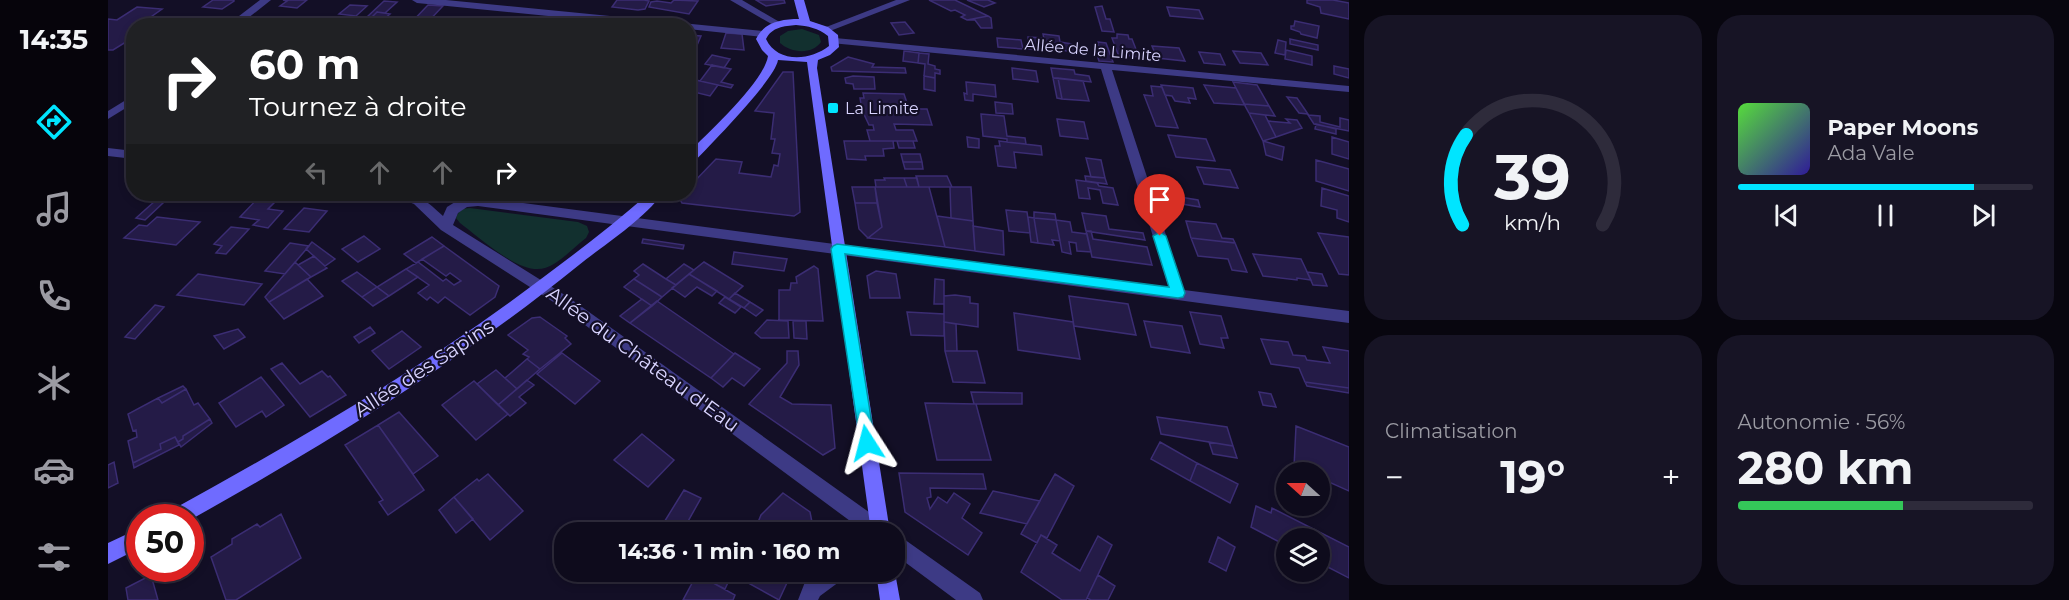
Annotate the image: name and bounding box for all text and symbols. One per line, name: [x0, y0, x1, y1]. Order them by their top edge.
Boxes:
text: 14:35: [20, 23, 88, 56]
street label: Allée de la Limite: [1024, 35, 1162, 65]
text: 60 m: [249, 38, 360, 90]
icon: right: [150, 42, 228, 120]
text: Tournez à droite: [249, 90, 467, 123]
place label: La Limite: [845, 99, 919, 118]
icon: directions: [33, 101, 75, 143]
marker: La Limite: [826, 101, 840, 115]
text: Paper Moons: [1828, 114, 1978, 141]
text: 39: [1493, 139, 1571, 215]
text: Ada Vale: [1828, 141, 1914, 165]
icon: left: [300, 156, 333, 189]
icon: ahead: [363, 156, 396, 189]
icon: ahead: [426, 156, 459, 189]
icon: right: [489, 156, 522, 189]
pin: [1134, 174, 1185, 236]
icon: arrive: [1143, 183, 1176, 216]
icon: music: [33, 188, 75, 230]
icon: previous: [1770, 199, 1803, 232]
icon: pause: [1869, 199, 1902, 232]
icon: next: [1967, 199, 2000, 232]
text: km/h: [1504, 209, 1561, 235]
icon: phone: [33, 275, 75, 317]
street label: Allée du Château d'Eau: [542, 281, 744, 437]
street label: Allée des Sapins: [350, 314, 498, 422]
icon: climate: [33, 362, 75, 404]
text: Autonomie · 56%: [1738, 410, 1905, 434]
position arrow: [835, 411, 899, 475]
text: Climatisation: [1385, 419, 1518, 443]
text: 280 km: [1738, 440, 1914, 495]
icon: car: [33, 449, 75, 491]
text: 19°: [1500, 449, 1565, 504]
text: −: [1385, 457, 1404, 497]
text: +: [1662, 457, 1681, 497]
north arrow: [1276, 462, 1330, 516]
map controls: [1276, 462, 1330, 582]
speed limit sign: 50: [126, 504, 204, 582]
button: layers: [1276, 528, 1330, 582]
icon: filters: [33, 536, 75, 578]
text: 14:36 · 1 min · 160 m: [619, 538, 840, 565]

